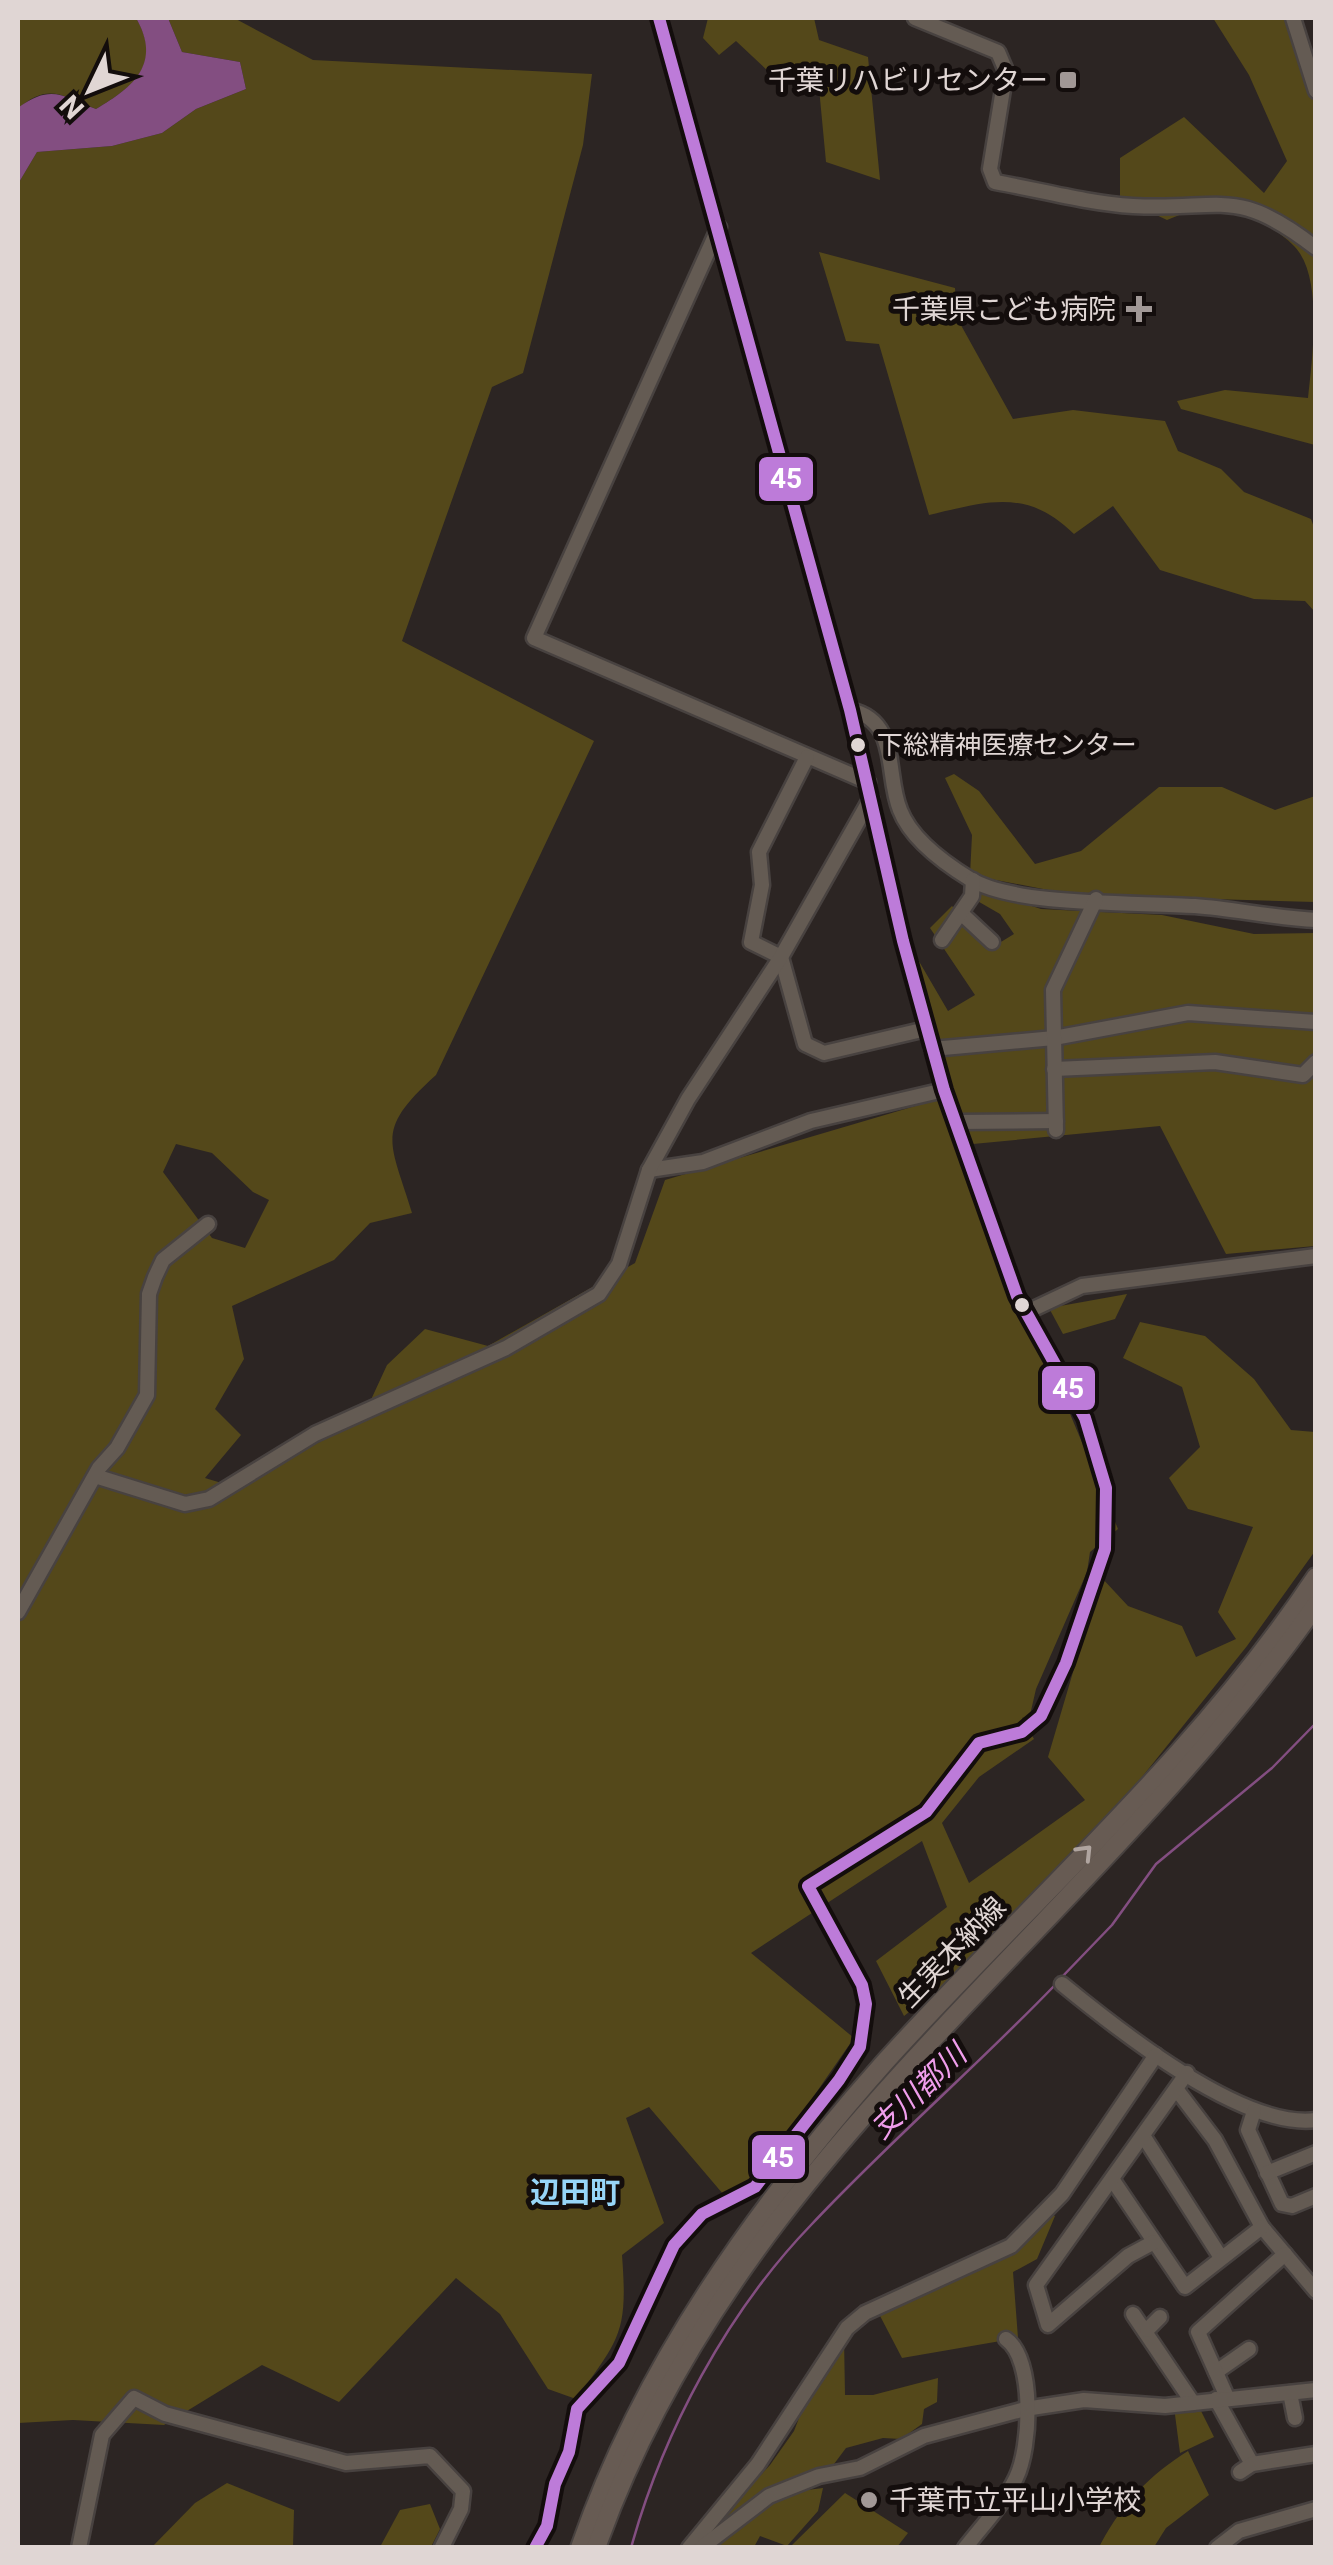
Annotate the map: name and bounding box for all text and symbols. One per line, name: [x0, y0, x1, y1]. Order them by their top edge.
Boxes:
north arrow: [40, 40, 140, 140]
place label: 千葉リハビリセンター: [768, 64, 1048, 97]
marker: 千葉リハビリセンター: [1057, 69, 1079, 91]
text: N: [53, 88, 91, 125]
place label: 千葉県こども病院: [892, 293, 1116, 326]
marker: 千葉県こども病院: [1126, 296, 1152, 322]
line badge: 45: [757, 455, 815, 503]
text: 45: [770, 462, 802, 495]
place label: 下総精神医療センター: [877, 730, 1137, 760]
marker: 下総精神医療センター: [848, 735, 868, 755]
unlabelled marker: [1012, 1295, 1032, 1315]
line badge: 45: [1040, 1364, 1097, 1412]
text: 45: [1052, 1372, 1084, 1405]
one-way arrow: [1074, 1845, 1092, 1863]
street label: 生実本納線: [891, 1890, 1013, 2014]
water label: 支川都川: [863, 2035, 975, 2145]
line badge: 45: [750, 2133, 807, 2181]
text: 45: [762, 2141, 794, 2174]
district label: 辺田町: [530, 2175, 620, 2210]
place label: 千葉市立平山小学校: [889, 2484, 1141, 2517]
marker: 千葉市立平山小学校: [858, 2489, 880, 2511]

